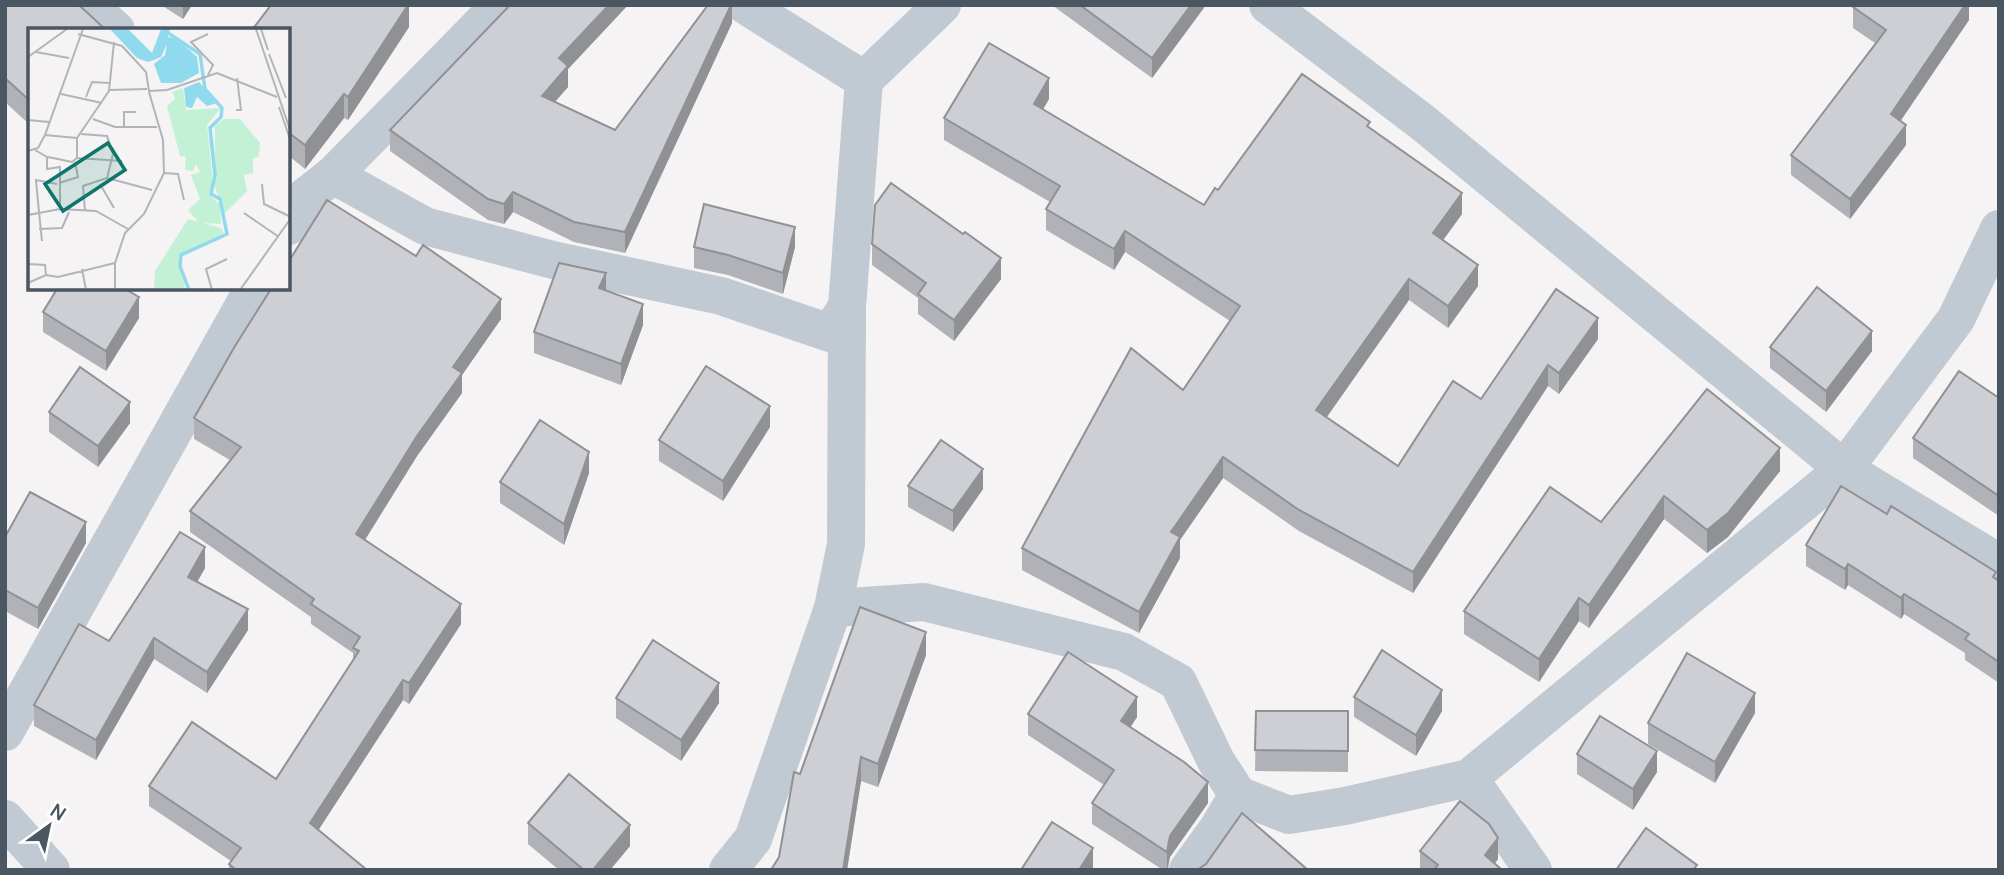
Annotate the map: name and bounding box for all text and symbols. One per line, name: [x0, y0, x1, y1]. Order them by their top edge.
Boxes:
inset map: [28, 28, 290, 290]
north arrow: [14, 791, 84, 861]
text: N: [45, 797, 71, 826]

